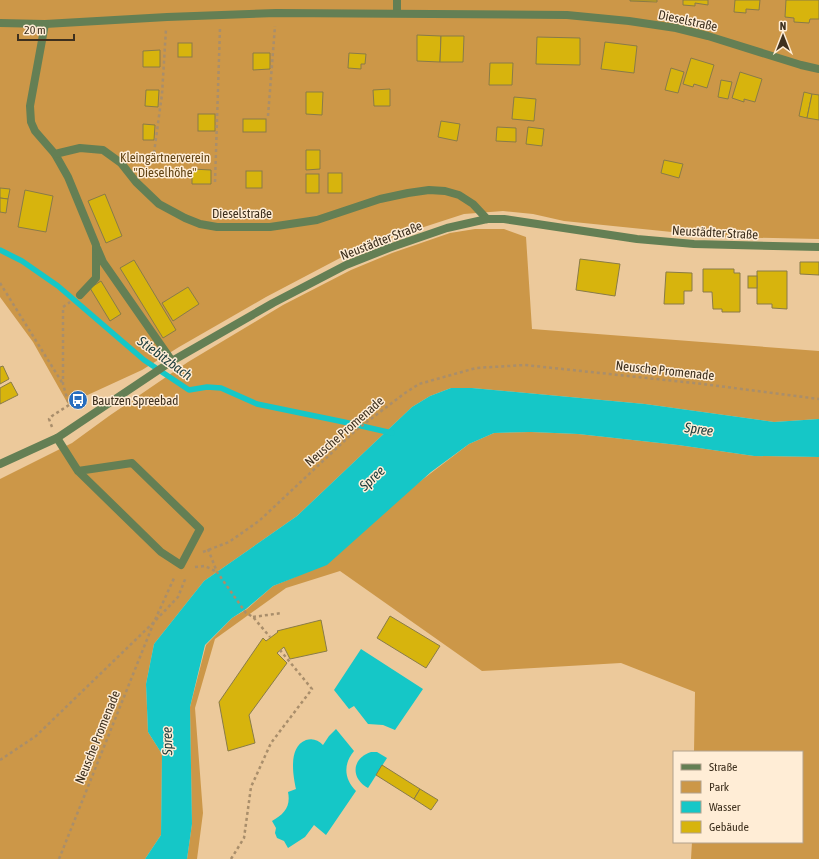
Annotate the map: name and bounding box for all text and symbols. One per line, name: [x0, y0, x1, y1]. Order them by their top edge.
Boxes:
street label: Dieselstraße: [657, 7, 719, 34]
scale bar: [18, 16, 74, 42]
north arrow: [763, 16, 803, 56]
text: N: [780, 20, 786, 32]
text: 20 m: [24, 23, 46, 37]
park label: Kleingärtnerverein "Dieselhöhe": [120, 150, 210, 180]
street label: Dieselstraße: [212, 206, 272, 221]
street label: Neustädter Straße: [338, 218, 424, 263]
street label: Neustädter Straße: [671, 223, 759, 242]
water label: Stiebitzbach: [134, 332, 196, 383]
street label: Neusche Promenade: [615, 358, 715, 383]
bus stop icon: Bautzen Spreebad: [67, 389, 89, 411]
place label: Bautzen Spreebad: [92, 393, 178, 408]
street label: Neusche Promenade: [302, 393, 387, 470]
water label: Spree: [683, 419, 714, 439]
water label: Spree: [355, 462, 388, 494]
street label: Neusche Promenade: [72, 688, 123, 786]
water label: Spree: [159, 727, 175, 756]
legend: [673, 751, 803, 843]
text: Straße: [709, 760, 737, 774]
text: Park: [709, 780, 730, 794]
text: Wasser: [709, 800, 741, 814]
text: Gebäude: [709, 820, 749, 834]

